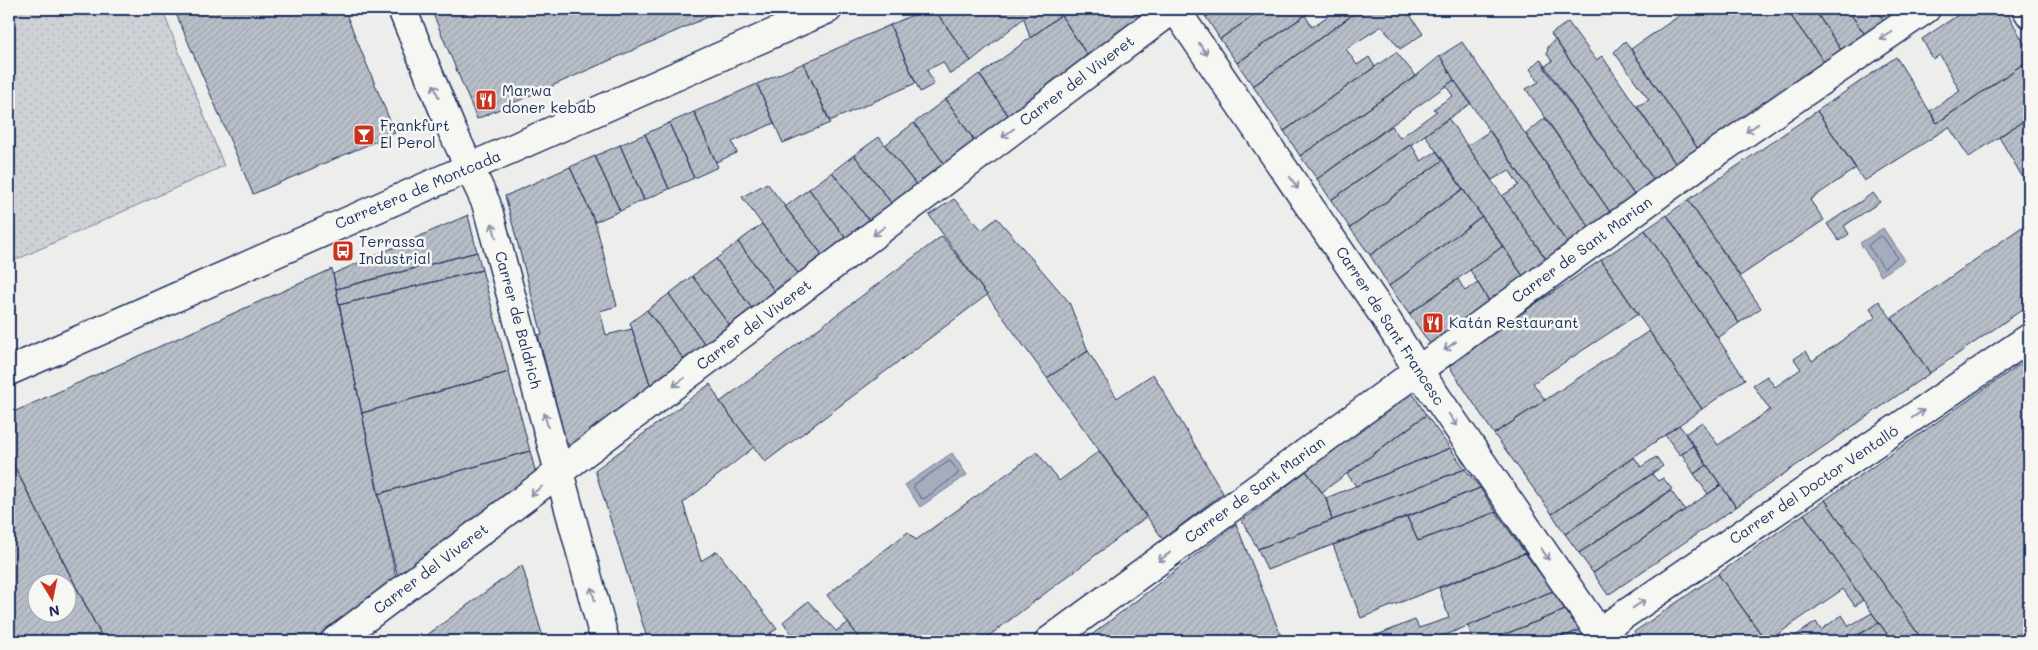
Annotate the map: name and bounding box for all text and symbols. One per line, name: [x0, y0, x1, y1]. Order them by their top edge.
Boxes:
street label: Carrer del Viveret: [1015, 30, 1138, 130]
one-way arrow: [1879, 31, 1893, 41]
one-way arrow: [1198, 42, 1208, 56]
place label: Marwa doner kebab: [502, 80, 596, 117]
one-way arrow: [431, 84, 440, 99]
restaurant icon: Marwa doner kebab: [474, 88, 498, 112]
place label: Frankfurt El Perol: [380, 115, 450, 152]
bar icon: Frankfurt El Perol: [352, 123, 376, 147]
one-way arrow: [1745, 123, 1759, 133]
one-way arrow: [1002, 128, 1015, 139]
street label: Carretera de Montcada: [332, 145, 504, 233]
one-way arrow: [1289, 176, 1300, 190]
street label: Carrer de Sant Marian: [1507, 191, 1656, 307]
one-way arrow: [488, 222, 498, 238]
one-way arrow: [873, 226, 886, 237]
place label: Terrassa Industrial: [359, 231, 431, 268]
bus stop icon: Terrassa Industrial: [331, 239, 355, 263]
street label: Carrer de Sant Francesc: [1332, 242, 1450, 409]
street label: Carrer de Baldrich: [491, 249, 547, 391]
street label: Carrer del Viveret: [692, 274, 815, 374]
restaurant icon: Katán Restaurant: [1421, 311, 1445, 335]
place label: Katán Restaurant: [1449, 312, 1579, 332]
one-way arrow: [1443, 341, 1457, 351]
one-way arrow: [673, 377, 686, 388]
one-way arrow: [1911, 409, 1925, 419]
one-way arrow: [540, 413, 550, 429]
one-way arrow: [1448, 413, 1458, 427]
street label: Carrer del Doctor Ventalló: [1725, 420, 1902, 548]
street label: Carrer de Sant Marian: [1180, 431, 1329, 547]
one-way arrow: [529, 486, 543, 496]
street label: Carrer del Viveret: [369, 518, 492, 618]
one-way arrow: [1540, 547, 1550, 561]
one-way arrow: [1158, 551, 1171, 562]
north arrow: [28, 572, 78, 622]
one-way arrow: [587, 587, 597, 603]
one-way arrow: [1632, 599, 1646, 609]
text: N: [47, 601, 61, 622]

